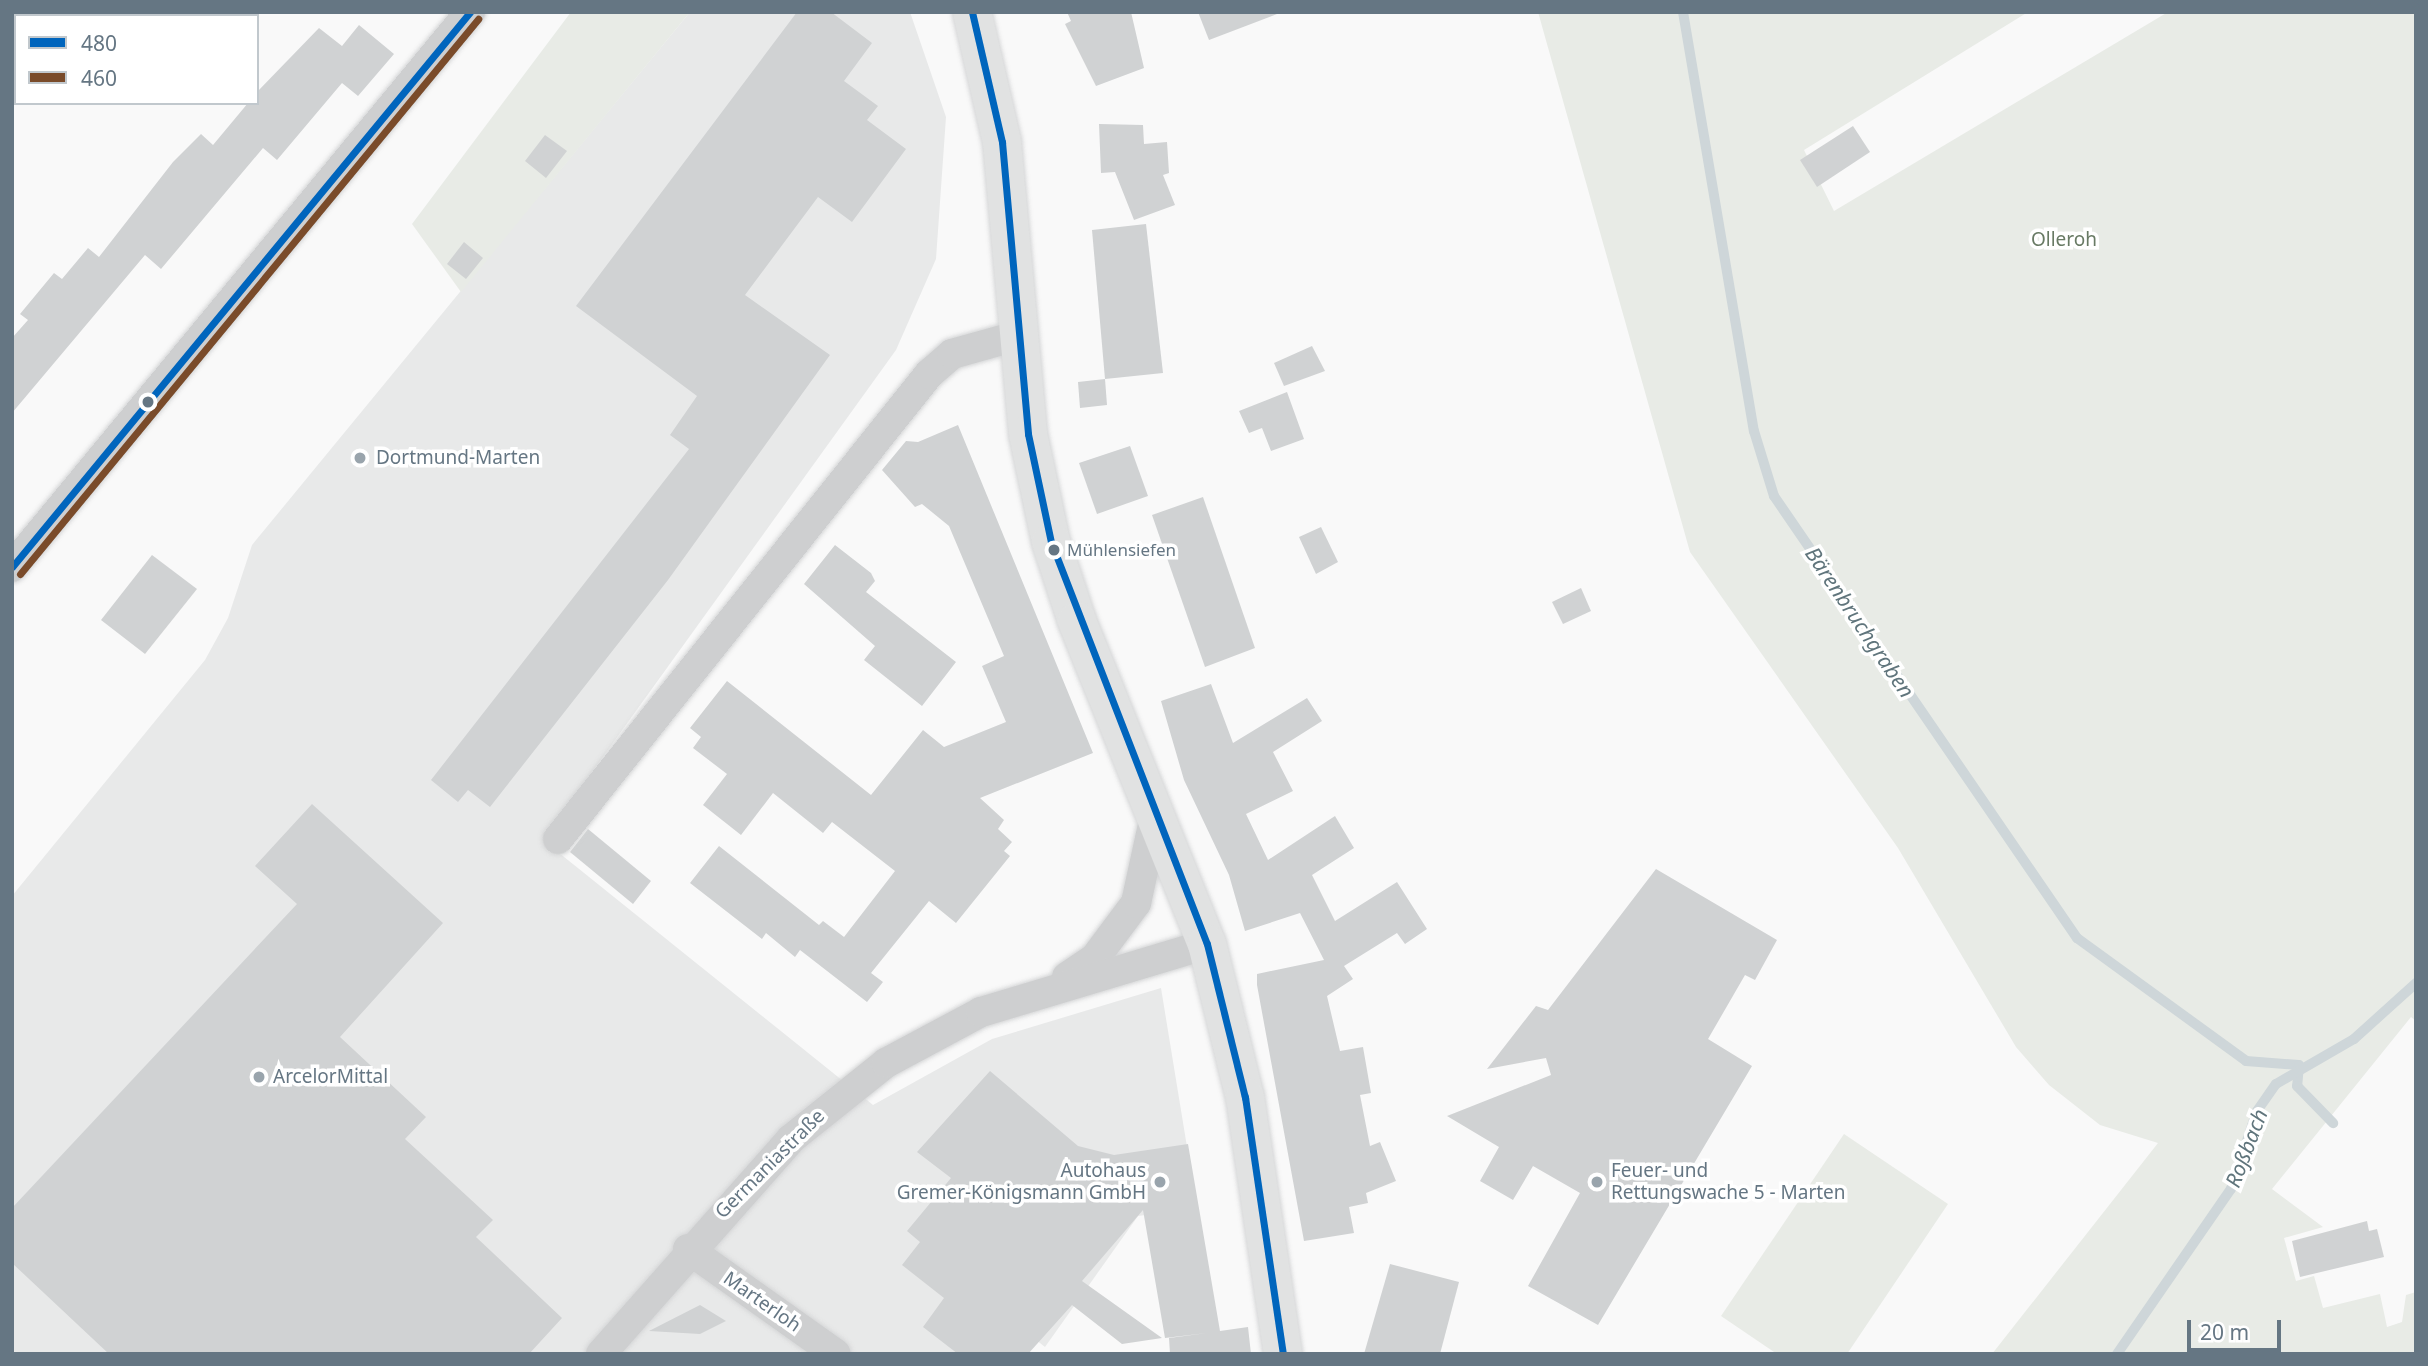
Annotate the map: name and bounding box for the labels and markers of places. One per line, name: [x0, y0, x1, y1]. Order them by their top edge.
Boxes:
unlabelled marker: [141, 395, 155, 409]
place label: Dortmund-Marten: [376, 447, 540, 469]
marker: Dortmund-Marten: [350, 448, 370, 468]
place label: Mühlensiefen: [1067, 540, 1176, 560]
marker: Mühlensiefen: [1047, 543, 1061, 557]
place label: ArcelorMittal: [273, 1066, 388, 1088]
marker: ArcelorMittal: [251, 1069, 267, 1085]
place label: Autohaus Gremer-Königsmann GmbH: [897, 1160, 1146, 1204]
place label: Feuer- und Rettungswache 5 - Marten: [1611, 1160, 1846, 1204]
marker: Autohaus Gremer-Königsmann GmbH: [1152, 1174, 1168, 1190]
marker: Feuer- und Rettungswache 5 - Marten: [1589, 1174, 1605, 1190]

